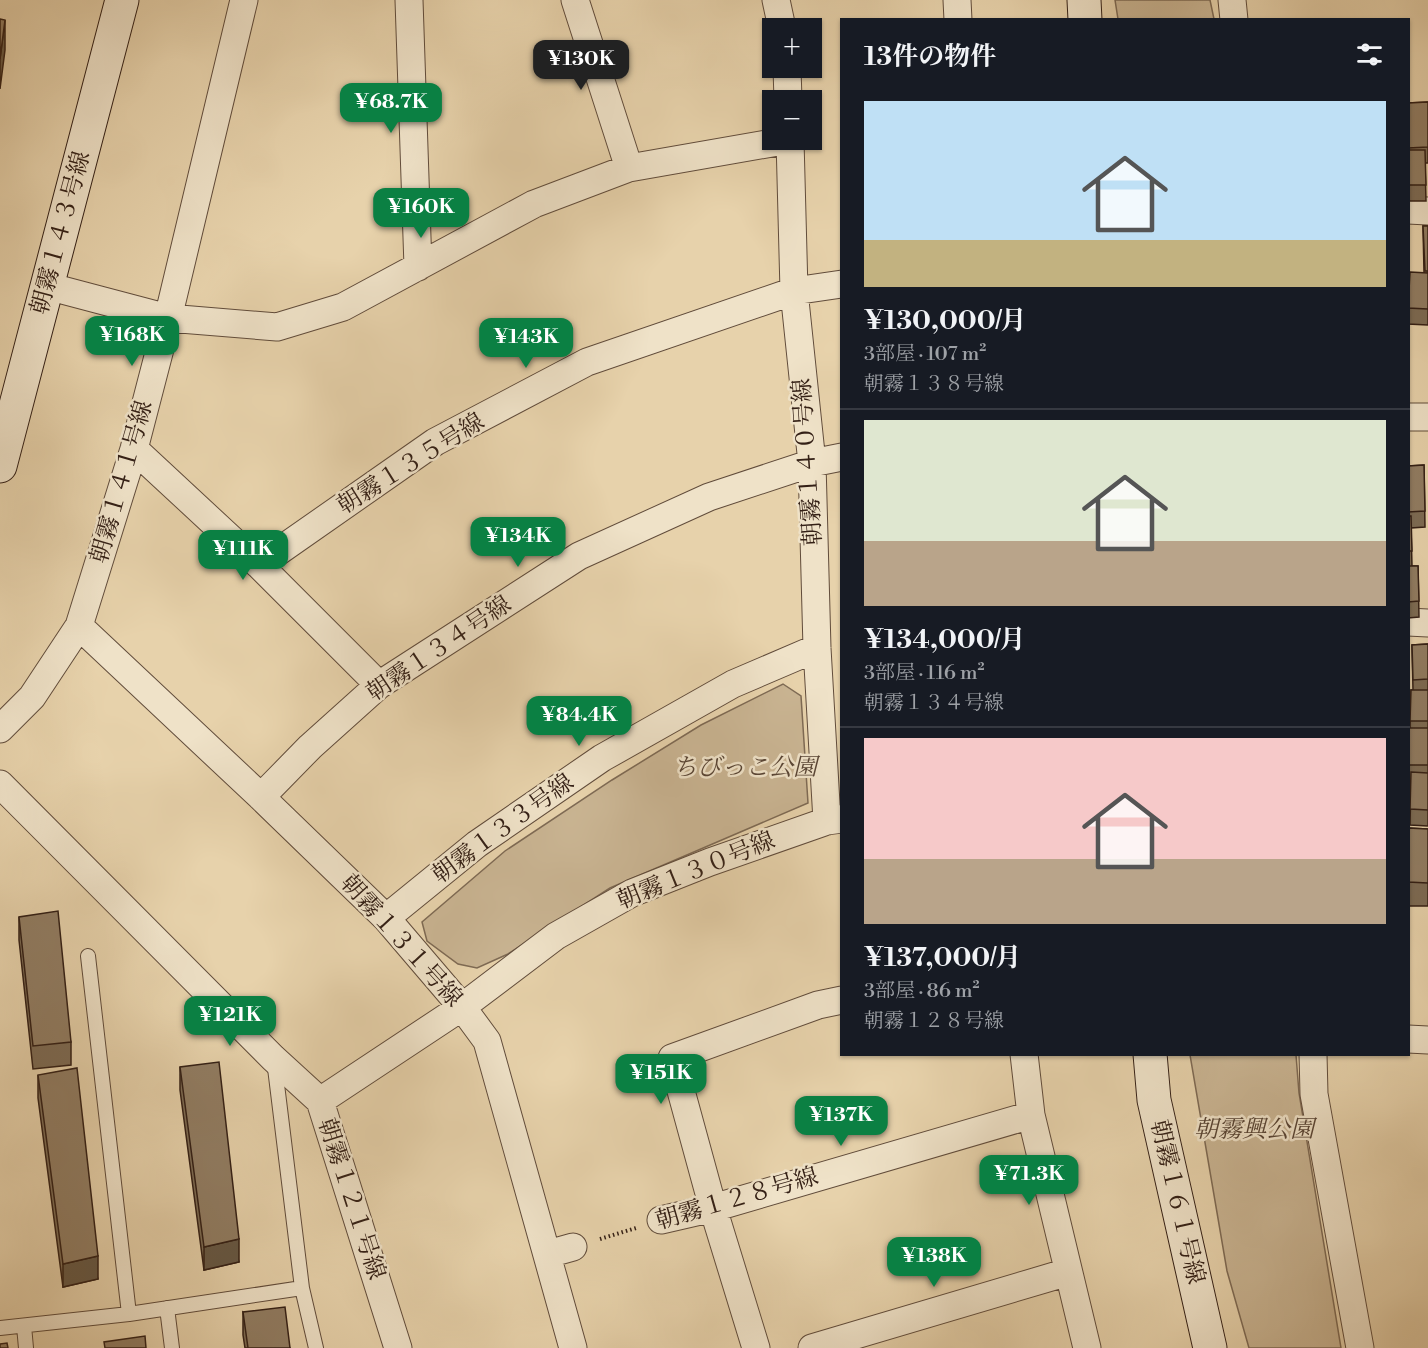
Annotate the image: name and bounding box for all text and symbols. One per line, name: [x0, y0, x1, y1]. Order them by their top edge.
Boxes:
map controls: [762, 18, 822, 150]
button: +: [762, 18, 822, 78]
icon: filters: [1353, 38, 1386, 71]
pin: ¥130K: [539, 40, 623, 91]
text: 13件の物件: [864, 41, 996, 73]
text: ¥130K: [547, 47, 615, 72]
pin: ¥68.7K: [342, 83, 440, 134]
text: ¥68.7K: [354, 90, 428, 115]
button: −: [762, 90, 822, 150]
icon: home: [1071, 140, 1179, 248]
street label: 朝霧１４３号線: [25, 148, 97, 318]
pin: ¥160K: [379, 188, 463, 239]
text: ¥160K: [387, 195, 455, 220]
text: ¥130,000/月: [864, 305, 1027, 337]
pin: ¥168K: [90, 316, 174, 367]
pin: ¥143K: [484, 318, 568, 369]
text: ¥168K: [99, 323, 165, 348]
text: ¥143K: [493, 325, 559, 350]
text: 3部屋 · 107 m²: [864, 342, 986, 367]
text: 朝霧１３８号線: [864, 372, 1004, 397]
street label: 朝霧１４０号線: [787, 377, 829, 547]
street label: 朝霧１４１号線: [84, 397, 160, 567]
street label: 朝霧１３５号線: [332, 407, 490, 521]
icon: home: [1071, 459, 1179, 567]
pin: ¥134K: [476, 517, 560, 568]
text: ¥134K: [485, 524, 551, 549]
pin: ¥111K: [201, 530, 285, 581]
text: ¥111K: [212, 537, 274, 562]
street label: 朝霧１３４号線: [361, 590, 517, 708]
text: ¥134,000/月: [864, 624, 1026, 656]
text: 3部屋 · 116 m²: [864, 661, 985, 686]
text: 朝霧１３４号線: [864, 691, 1004, 716]
pin: ¥84.4K: [530, 696, 628, 747]
text: ¥84.4K: [541, 703, 617, 728]
park label: ちびっこ公園: [673, 753, 821, 783]
street label: 朝霧１３３号線: [426, 767, 580, 891]
icon: home: [1071, 777, 1179, 885]
street label: 朝霧１３０号線: [612, 826, 780, 916]
street label: 朝霧１３１号線: [334, 869, 468, 1013]
text: ¥137,000/月: [864, 942, 1021, 974]
text: 3部屋 · 86 m²: [864, 979, 980, 1004]
pin: ¥121K: [188, 996, 272, 1047]
text: ¥121K: [198, 1003, 262, 1028]
text: 朝霧１２８号線: [864, 1009, 1004, 1034]
pin: ¥151K: [619, 1054, 703, 1105]
text: ¥151K: [629, 1061, 693, 1086]
pin: ¥137K: [799, 1096, 883, 1147]
text: ¥137K: [809, 1103, 873, 1128]
street label: 朝霧１２１号線: [311, 1114, 391, 1284]
park label: 朝霧興公園: [1194, 1115, 1318, 1145]
street label: 朝霧１６１号線: [1143, 1117, 1211, 1287]
pin: ¥71.3K: [980, 1155, 1078, 1206]
street label: 朝霧１２８号線: [652, 1161, 822, 1237]
text: ¥71.3K: [993, 1162, 1065, 1187]
pin: ¥138K: [892, 1237, 976, 1288]
text: ¥138K: [901, 1244, 967, 1269]

